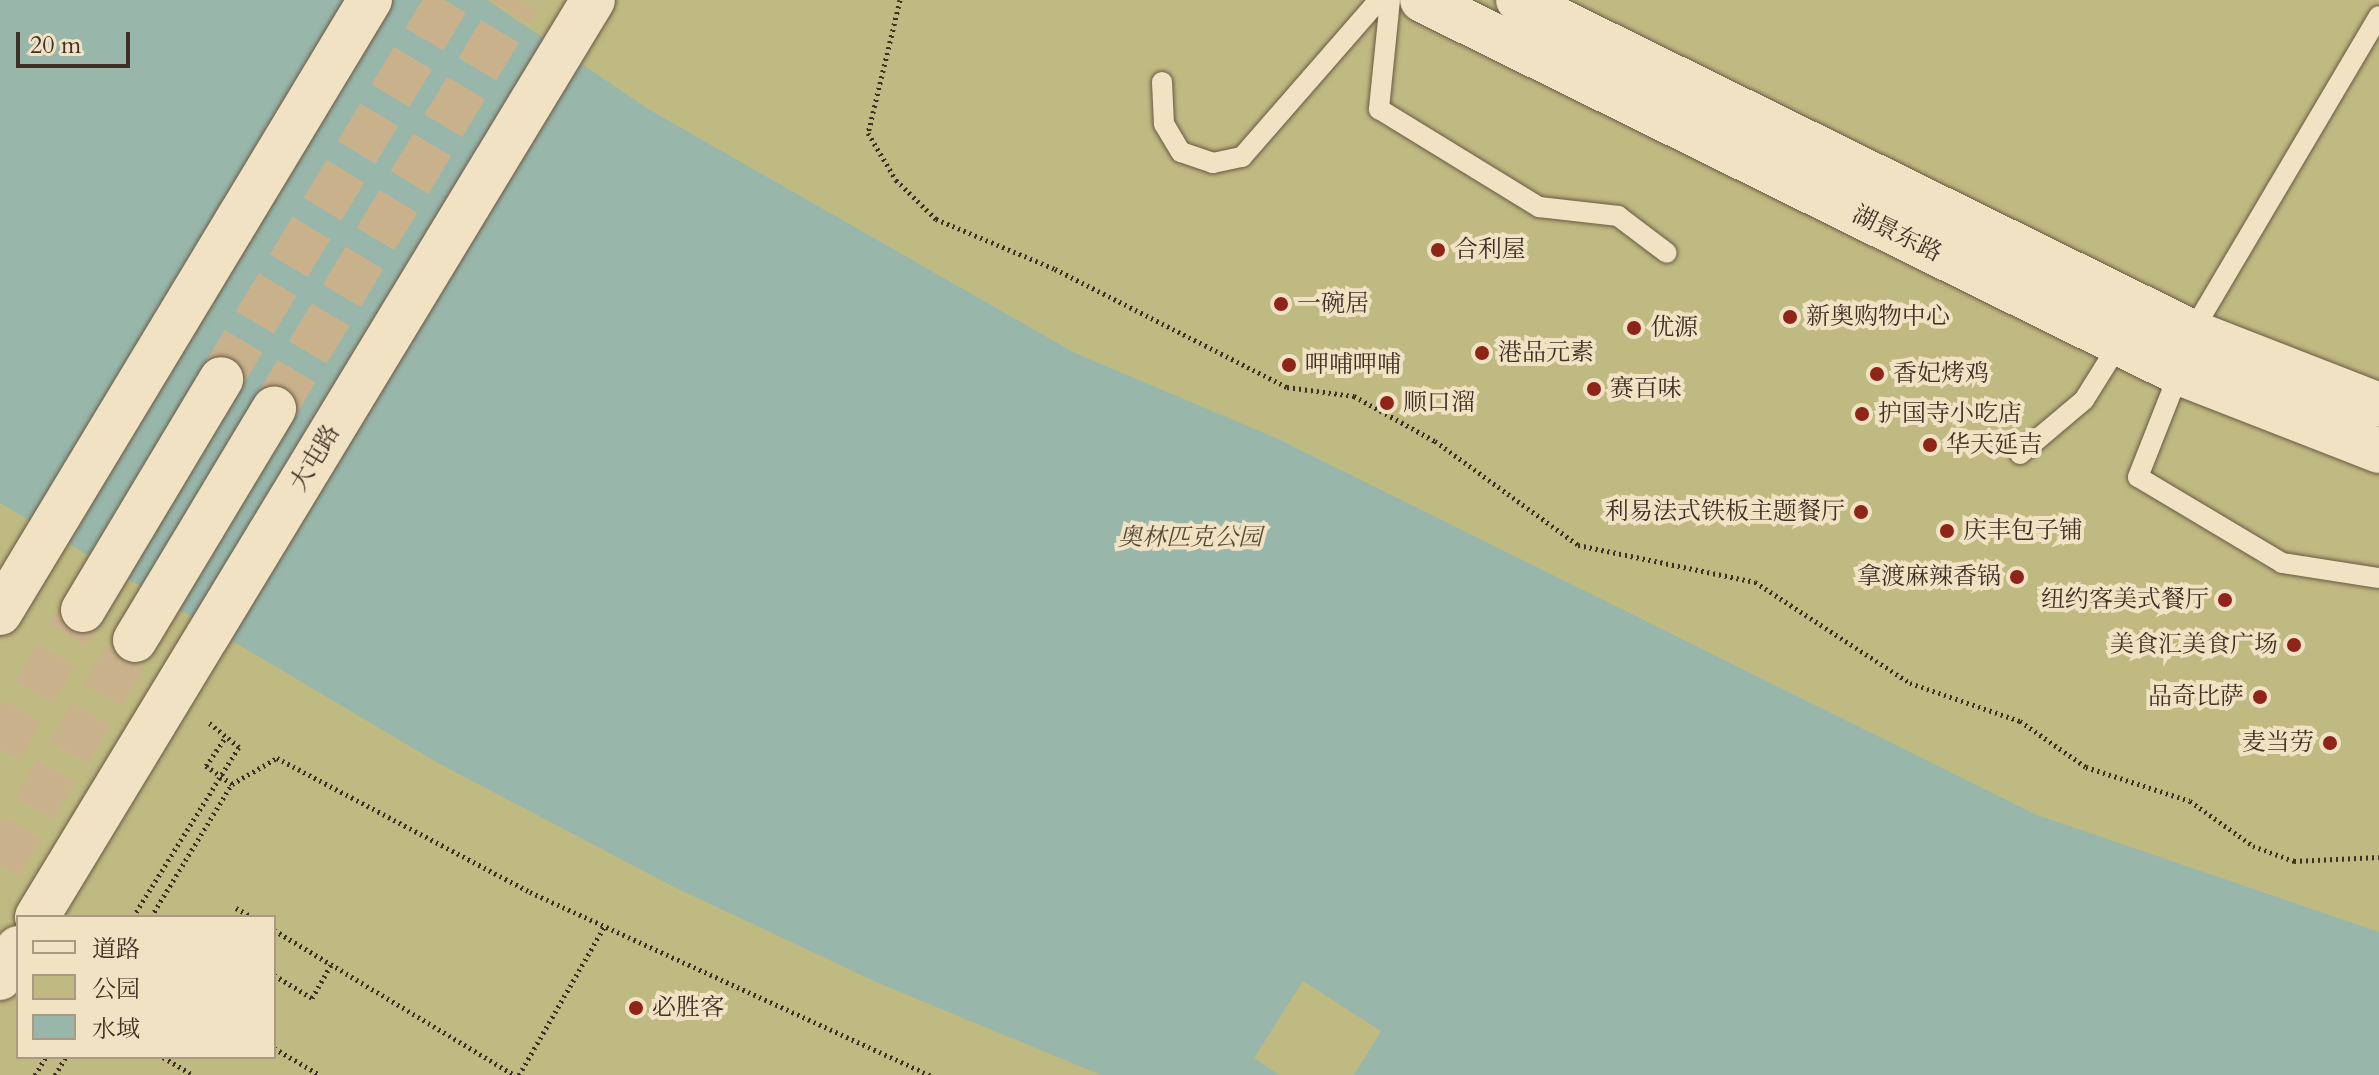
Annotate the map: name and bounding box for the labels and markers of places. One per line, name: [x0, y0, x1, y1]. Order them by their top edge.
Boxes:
place label: 合利屋: [1454, 236, 1526, 264]
marker: 合利屋: [1429, 241, 1447, 259]
place label: 一碗居: [1297, 290, 1369, 318]
marker: 一碗居: [1272, 295, 1290, 313]
place label: 新奥购物中心: [1806, 303, 1950, 331]
marker: 新奥购物中心: [1781, 308, 1799, 326]
place label: 优源: [1650, 314, 1698, 342]
marker: 优源: [1625, 319, 1643, 337]
place label: 港品元素: [1498, 339, 1594, 367]
marker: 港品元素: [1473, 344, 1491, 362]
place label: 呷哺呷哺: [1305, 351, 1401, 379]
marker: 呷哺呷哺: [1280, 356, 1298, 374]
place label: 香妃烤鸡: [1893, 360, 1989, 388]
marker: 香妃烤鸡: [1868, 365, 1886, 383]
place label: 赛百味: [1610, 375, 1682, 403]
marker: 赛百味: [1585, 380, 1603, 398]
place label: 顺口溜: [1403, 389, 1475, 417]
marker: 顺口溜: [1378, 394, 1396, 412]
place label: 护国寺小吃店: [1878, 400, 2022, 428]
marker: 护国寺小吃店: [1853, 405, 1871, 423]
place label: 华天延吉: [1946, 431, 2042, 459]
marker: 华天延吉: [1921, 436, 1939, 454]
place label: 利易法式铁板主题餐厅: [1605, 498, 1845, 526]
marker: 利易法式铁板主题餐厅: [1852, 503, 1870, 521]
place label: 庆丰包子铺: [1963, 517, 2083, 545]
marker: 庆丰包子铺: [1938, 522, 1956, 540]
place label: 拿渡麻辣香锅: [1857, 563, 2001, 591]
marker: 拿渡麻辣香锅: [2008, 568, 2026, 586]
place label: 纽约客美式餐厅: [2041, 586, 2209, 614]
marker: 纽约客美式餐厅: [2216, 591, 2234, 609]
place label: 美食汇美食广场: [2110, 631, 2278, 659]
marker: 美食汇美食广场: [2285, 636, 2303, 654]
place label: 品奇比萨: [2148, 683, 2244, 711]
marker: 品奇比萨: [2251, 688, 2269, 706]
place label: 麦当劳: [2242, 729, 2314, 757]
marker: 麦当劳: [2321, 734, 2339, 752]
place label: 必胜客: [652, 994, 724, 1022]
marker: 必胜客: [627, 999, 645, 1017]

